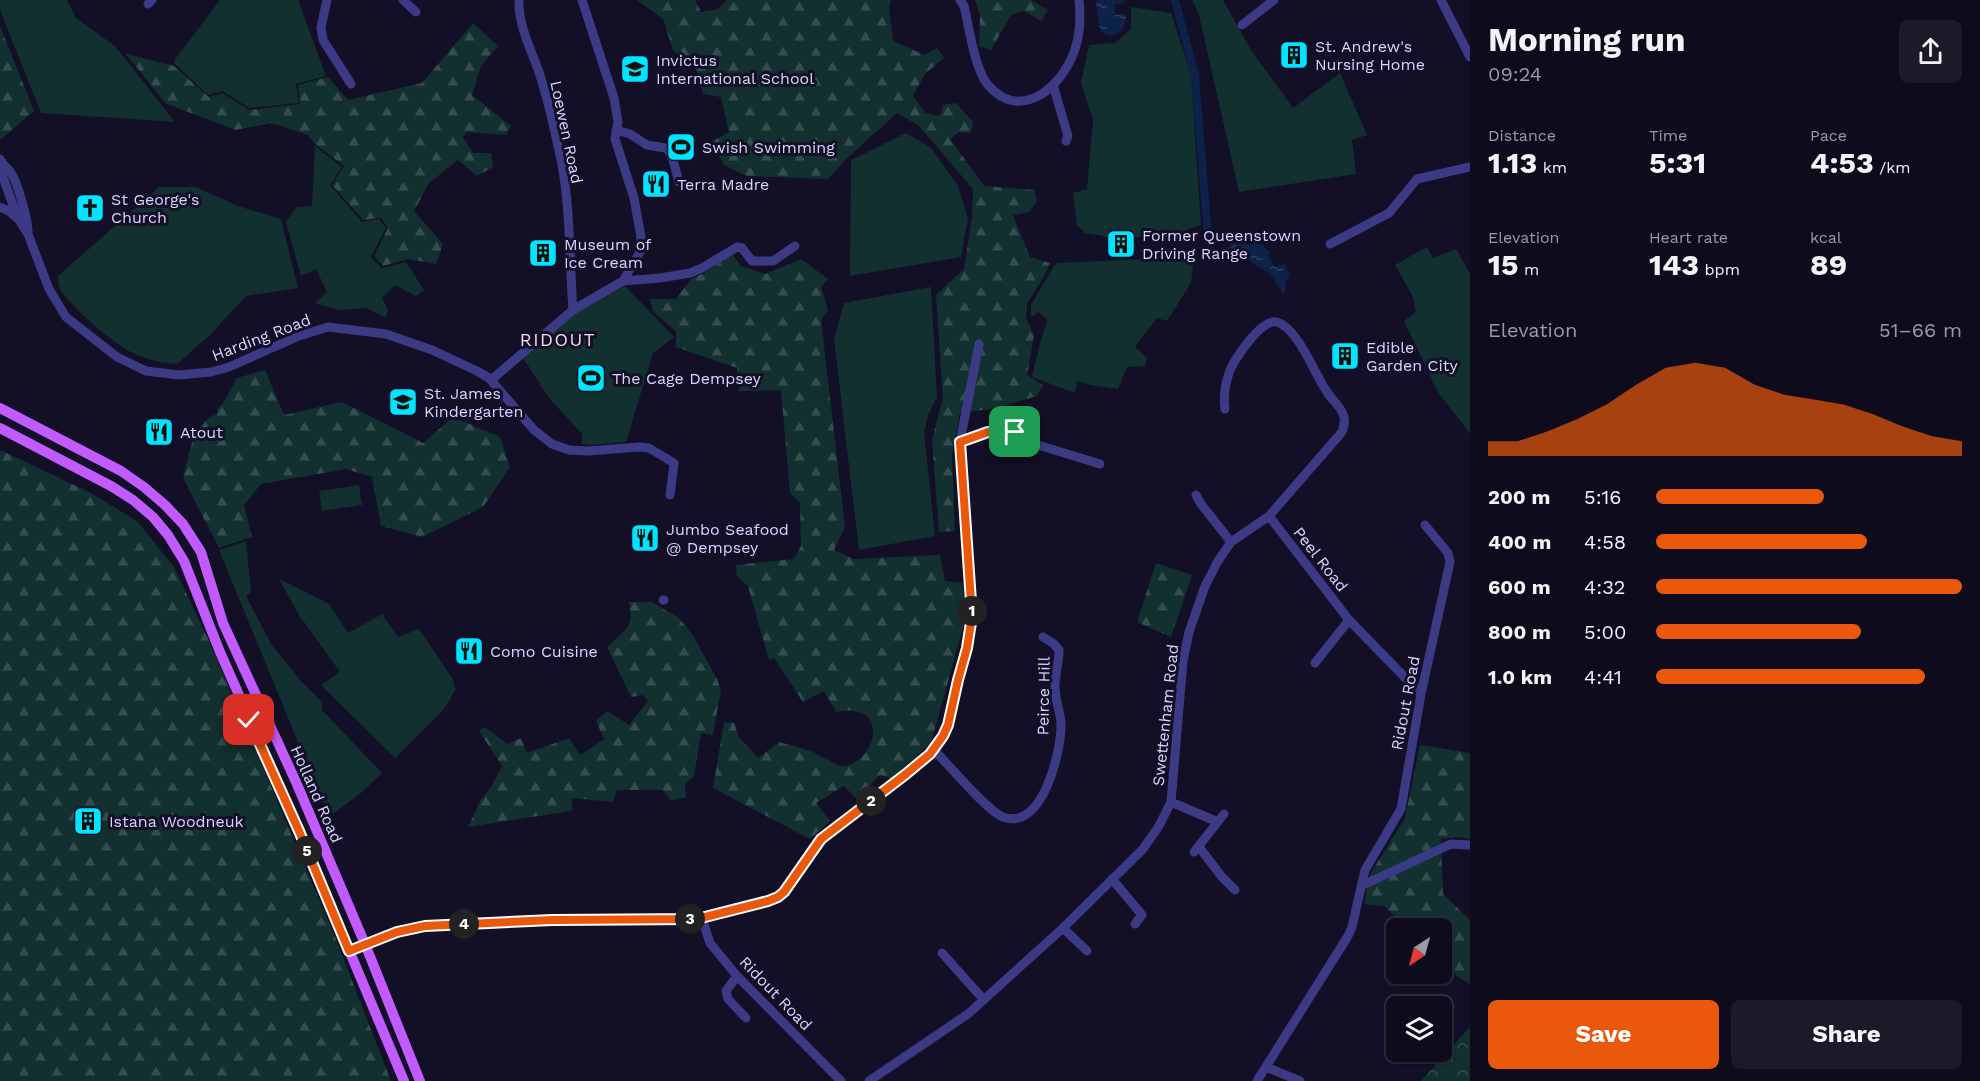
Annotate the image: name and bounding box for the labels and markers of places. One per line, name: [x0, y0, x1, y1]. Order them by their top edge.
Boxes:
place label: St. Andrew's Nursing Home: [1315, 37, 1425, 74]
building icon: St. Andrew's Nursing Home: [1278, 39, 1310, 71]
place label: Invictus International School: [656, 51, 814, 88]
school or university icon: Invictus International School: [619, 53, 651, 85]
sports icon: Swish Swimming: [665, 131, 697, 163]
place label: Swish Swimming: [702, 138, 835, 157]
restaurant icon: Terra Madre: [640, 168, 672, 200]
place label: Terra Madre: [677, 175, 769, 194]
place label: St George's Church: [111, 190, 199, 227]
church icon: St George's Church: [74, 192, 106, 224]
place label: Former Queenstown Driving Range: [1142, 226, 1301, 263]
building icon: Former Queenstown Driving Range: [1105, 228, 1137, 260]
place label: Museum of Ice Cream: [564, 235, 652, 272]
building icon: Museum of Ice Cream: [527, 237, 559, 269]
place label: Edible Garden City: [1366, 338, 1458, 375]
building icon: Edible Garden City: [1329, 340, 1361, 372]
sports icon: The Cage Dempsey: [575, 362, 607, 394]
place label: The Cage Dempsey: [612, 369, 761, 388]
place label: St. James Kindergarten: [424, 384, 524, 421]
school or university icon: St. James Kindergarten: [387, 386, 419, 418]
pin: [989, 406, 1040, 457]
restaurant icon: Atout: [143, 416, 175, 448]
place label: Atout: [180, 423, 223, 442]
place label: Jumbo Seafood @ Dempsey: [666, 520, 789, 557]
restaurant icon: Jumbo Seafood @ Dempsey: [629, 522, 661, 554]
pin: 1: [957, 596, 987, 626]
restaurant icon: Como Cuisine: [453, 635, 485, 667]
place label: Como Cuisine: [490, 642, 598, 661]
pin: [223, 694, 274, 745]
pin: 2: [856, 786, 886, 816]
building icon: Istana Woodneuk: [72, 805, 104, 837]
place label: Istana Woodneuk: [109, 812, 244, 831]
pin: 5: [292, 836, 322, 866]
pin: 3: [675, 904, 705, 934]
pin: 4: [449, 909, 479, 939]

